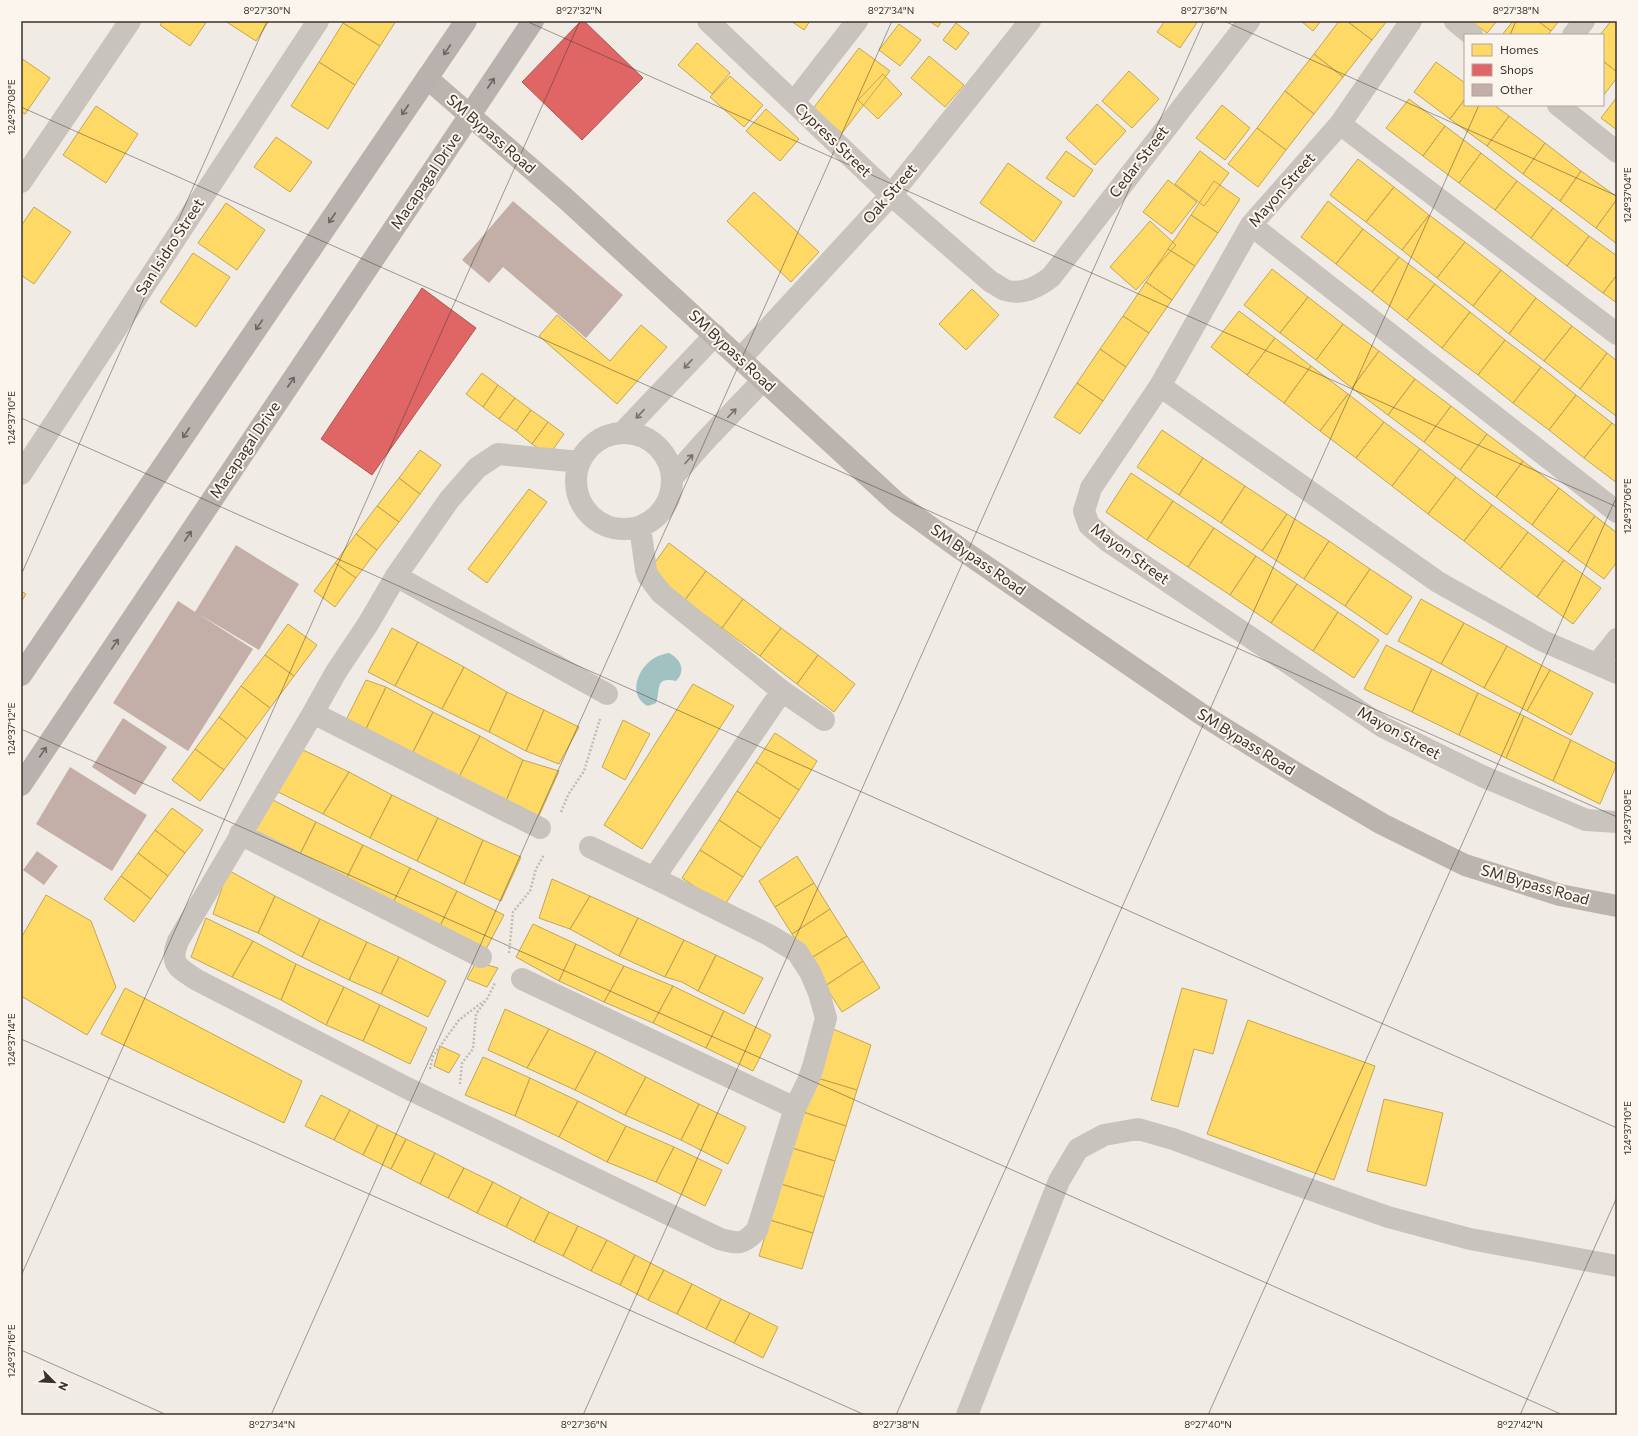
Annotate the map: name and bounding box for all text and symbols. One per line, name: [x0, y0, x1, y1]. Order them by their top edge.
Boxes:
text: 8°27'30"N: [243, 4, 291, 16]
text: 8°27'32"N: [556, 4, 602, 16]
text: 8°27'34"N: [868, 4, 914, 16]
text: 8°27'36"N: [1181, 4, 1227, 16]
text: 8°27'38"N: [1493, 4, 1539, 16]
legend: [1464, 34, 1604, 106]
text: Homes: [1500, 42, 1538, 56]
one-way arrow: [443, 44, 451, 55]
text: Shops: [1500, 62, 1534, 76]
one-way arrow: [488, 77, 496, 89]
text: 124°37'08"E: [5, 79, 17, 135]
text: Other: [1500, 82, 1533, 96]
street label: SM Bypass Road: [444, 90, 540, 177]
street label: Cypress Street: [792, 98, 876, 180]
one-way arrow: [401, 104, 409, 115]
street label: Cedar Street: [1105, 122, 1172, 201]
street label: Macapagal Drive: [386, 129, 464, 232]
street label: Mayon Street: [1244, 149, 1318, 230]
street label: Oak Street: [858, 160, 920, 227]
text: 124°37'04"E: [1621, 167, 1633, 223]
street label: San Isidro Street: [131, 195, 207, 298]
one-way arrow: [328, 212, 336, 223]
street label: SM Bypass Road: [686, 306, 780, 395]
one-way arrow: [255, 319, 263, 330]
one-way arrow: [684, 359, 693, 369]
one-way arrow: [287, 377, 295, 388]
text: 124°37'10"E: [5, 391, 17, 445]
street label: Macapagal Drive: [205, 398, 283, 501]
one-way arrow: [727, 408, 737, 418]
one-way arrow: [635, 409, 644, 419]
one-way arrow: [182, 427, 190, 438]
one-way arrow: [684, 455, 693, 465]
text: 124°37'06"E: [1621, 478, 1633, 534]
street label: Mayon Street: [1088, 519, 1173, 588]
street label: SM Bypass Road: [928, 520, 1029, 599]
one-way arrow: [184, 530, 192, 542]
one-way arrow: [111, 639, 119, 650]
street label: Mayon Street: [1355, 702, 1444, 762]
text: 124°37'12"E: [5, 703, 17, 755]
street label: SM Bypass Road: [1194, 704, 1299, 778]
one-way arrow: [39, 747, 47, 758]
text: 124°37'08"E: [1621, 789, 1633, 845]
street label: SM Bypass Road: [1479, 860, 1591, 908]
text: 124°37'14"E: [5, 1013, 17, 1067]
text: 124°37'10"E: [1621, 1101, 1633, 1155]
text: 124°37'16"E: [5, 1324, 17, 1378]
north arrow: [34, 1362, 74, 1402]
text: N: [56, 1380, 71, 1393]
text: 8°27'34"N: [249, 1418, 295, 1430]
text: 8°27'36"N: [561, 1418, 607, 1430]
text: 8°27'38"N: [873, 1418, 919, 1430]
text: 8°27'40"N: [1184, 1418, 1232, 1430]
text: 8°27'42"N: [1497, 1418, 1543, 1430]

